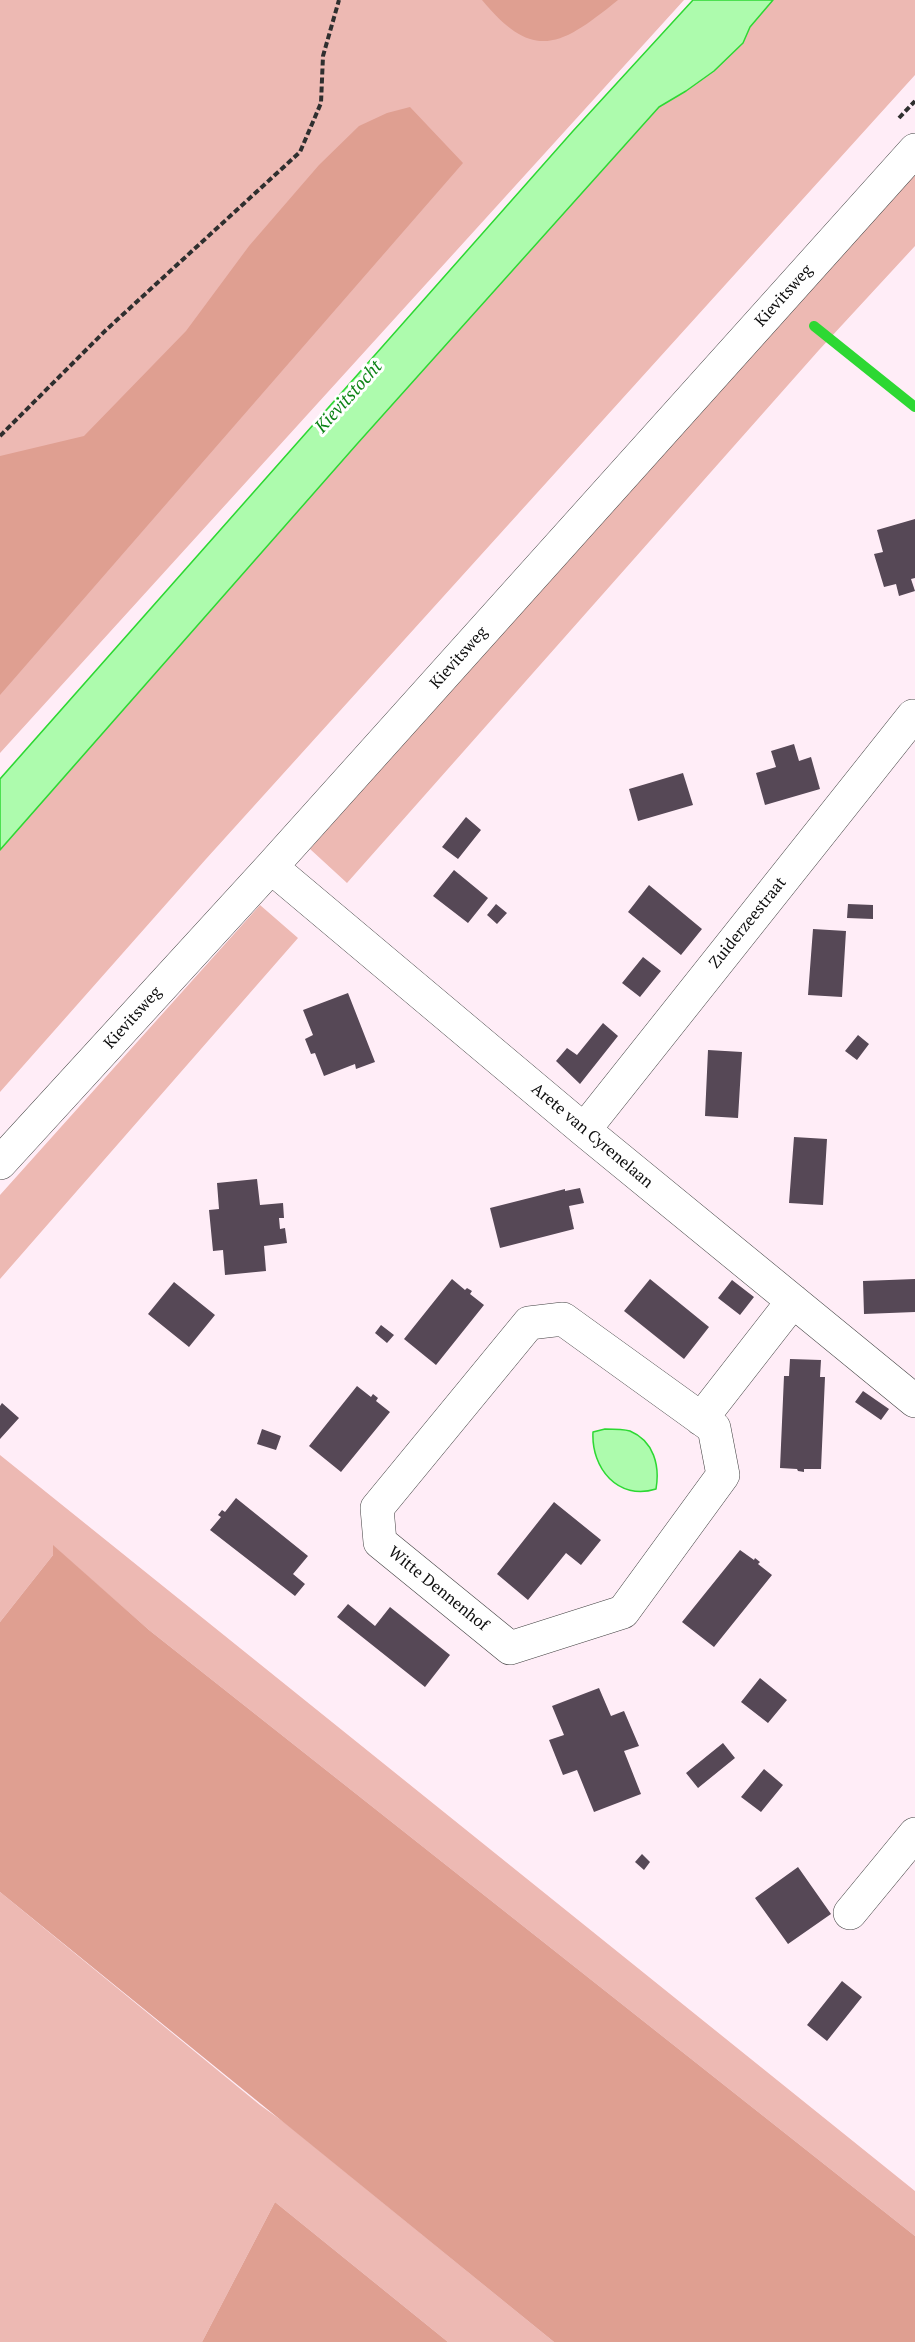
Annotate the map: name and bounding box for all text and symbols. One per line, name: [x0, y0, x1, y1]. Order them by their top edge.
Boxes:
street label: Kievitsweg: [751, 261, 817, 331]
water label: Kievitstocht: [311, 356, 387, 438]
street label: Kievitsweg: [426, 623, 492, 693]
street label: Zuiderzeestraat: [705, 874, 791, 972]
street label: Kievitsweg: [100, 983, 166, 1053]
street label: Arete van Cyrenelaan: [527, 1080, 657, 1192]
street label: Witte Dennenhof: [384, 1543, 492, 1635]

